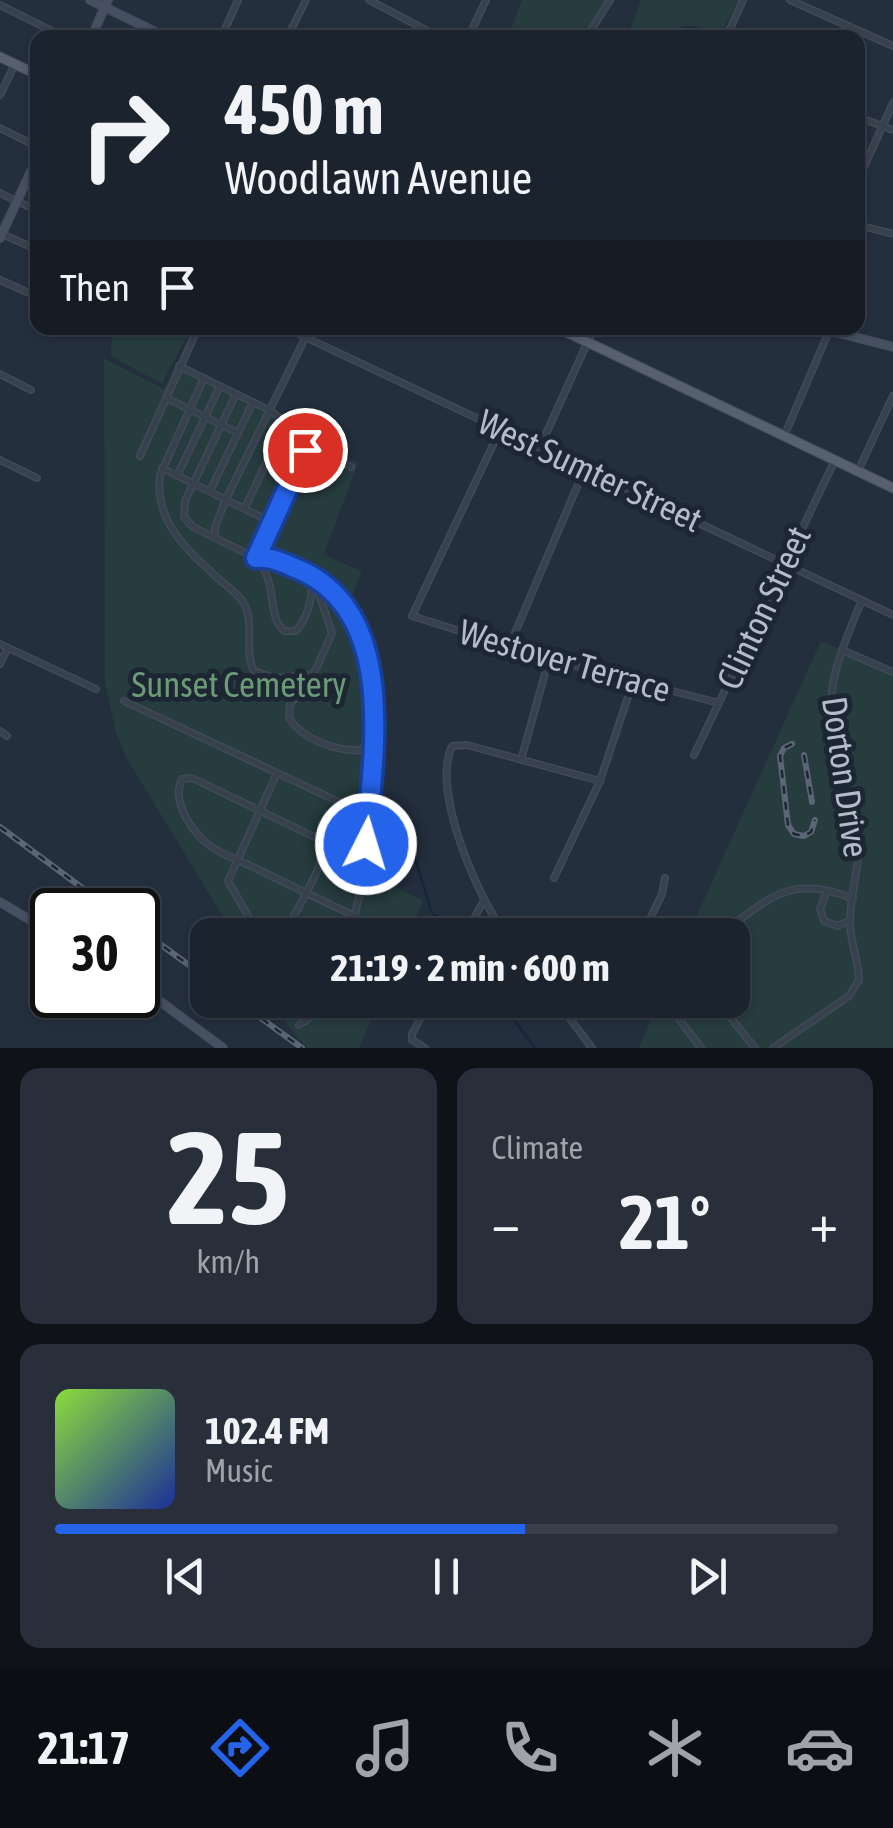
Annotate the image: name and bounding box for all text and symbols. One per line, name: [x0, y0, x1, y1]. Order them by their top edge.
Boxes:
text: 450 m: [225, 69, 384, 149]
icon: right: [60, 70, 190, 200]
text: Woodlawn Avenue: [225, 152, 532, 204]
icon: arrive: [150, 260, 205, 315]
text: Then: [60, 266, 130, 309]
street label: West Sumter Street: [472, 401, 708, 539]
pin: [263, 408, 348, 493]
icon: arrive: [278, 423, 333, 478]
street label: Clinton Street: [708, 520, 818, 695]
street label: Westover Terrace: [455, 611, 675, 709]
park label: Sunset Cemetery: [132, 664, 346, 704]
street label: Dorton Drive: [815, 694, 877, 860]
position arrow: [314, 792, 418, 896]
speed limit sign: 30: [30, 888, 160, 1018]
text: 21:19 · 2 min · 600 m: [330, 946, 610, 989]
text: 25: [167, 1103, 289, 1252]
text: Climate: [492, 1129, 583, 1166]
text: 21°: [619, 1179, 710, 1265]
text: −: [492, 1191, 520, 1254]
text: +: [809, 1191, 838, 1254]
text: km/h: [197, 1243, 260, 1280]
text: 102.4 FM: [205, 1409, 329, 1452]
text: Music: [205, 1452, 272, 1489]
icon: previous: [158, 1549, 213, 1604]
icon: pause: [419, 1549, 474, 1604]
icon: next: [680, 1549, 735, 1604]
icon: directions: [205, 1713, 275, 1783]
icon: music: [350, 1713, 420, 1783]
icon: phone: [495, 1713, 565, 1783]
icon: climate: [640, 1713, 710, 1783]
icon: car: [785, 1713, 855, 1783]
text: 21:17: [38, 1722, 130, 1774]

